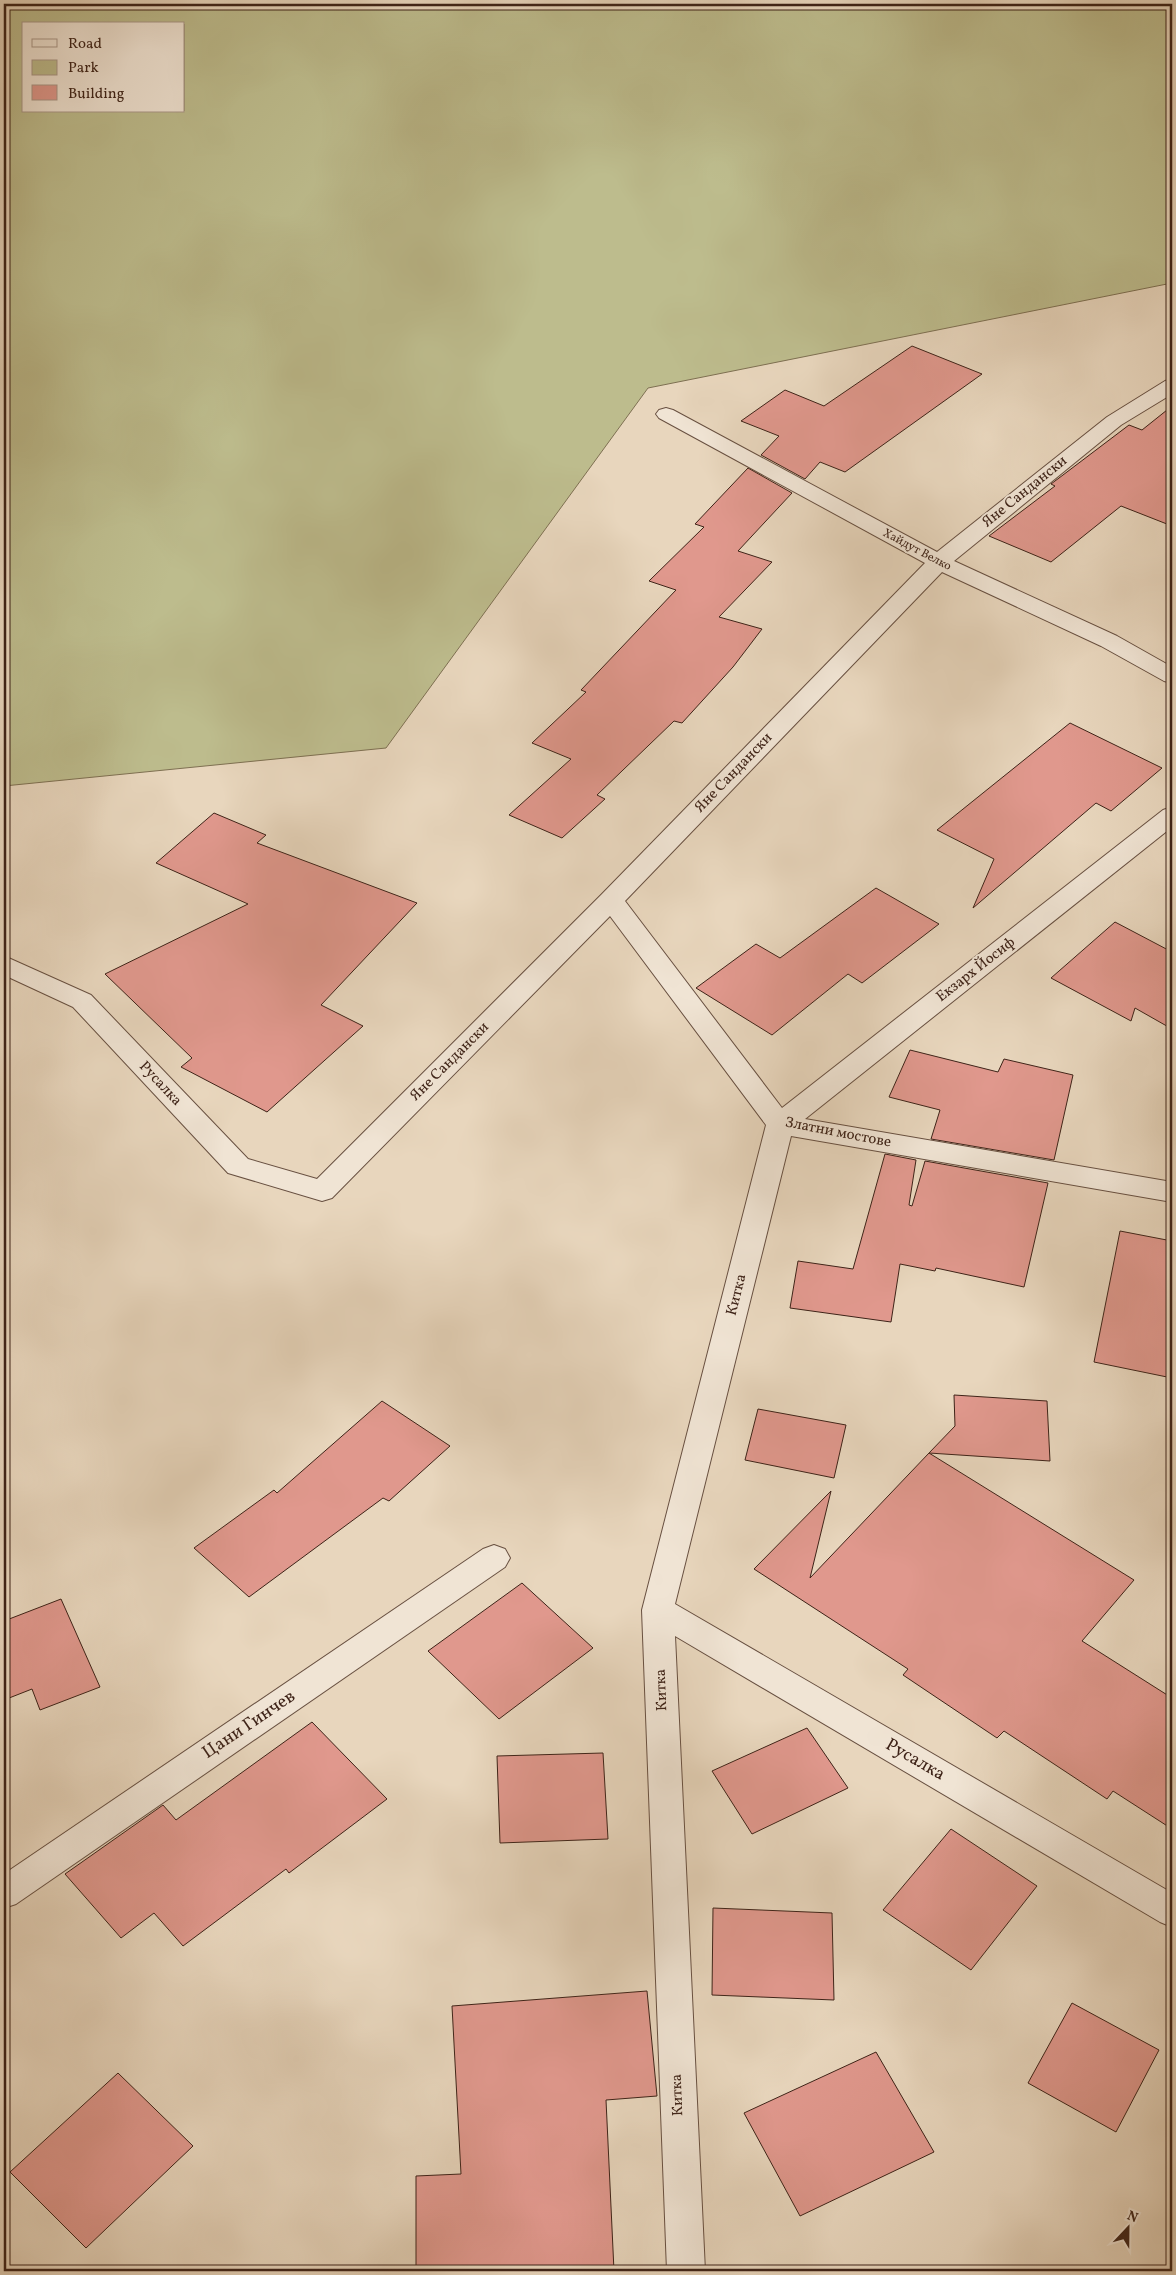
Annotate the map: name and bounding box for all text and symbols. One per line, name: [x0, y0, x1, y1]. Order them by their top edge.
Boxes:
legend: [22, 22, 185, 112]
text: Road: [68, 34, 102, 55]
text: Park: [68, 58, 99, 79]
text: Building: [68, 84, 125, 105]
street label: Яне Сандански: [978, 451, 1072, 533]
street label: Хайдут Велко: [880, 525, 954, 575]
street label: Яне Сандански: [690, 728, 778, 818]
street label: Екзарх Йосиф: [932, 932, 1020, 1008]
street label: Яне Сандански: [406, 1018, 494, 1106]
street label: Русалка: [134, 1057, 186, 1111]
street label: Златни мостове: [783, 1112, 893, 1154]
street label: Китка: [722, 1272, 752, 1318]
street label: Китка: [651, 1669, 673, 1711]
street label: Цани Гинчев: [198, 1685, 300, 1765]
street label: Русалка: [880, 1733, 950, 1787]
street label: Китка: [667, 2074, 689, 2116]
north arrow: [1104, 2202, 1154, 2252]
text: N: [1124, 2207, 1141, 2228]

